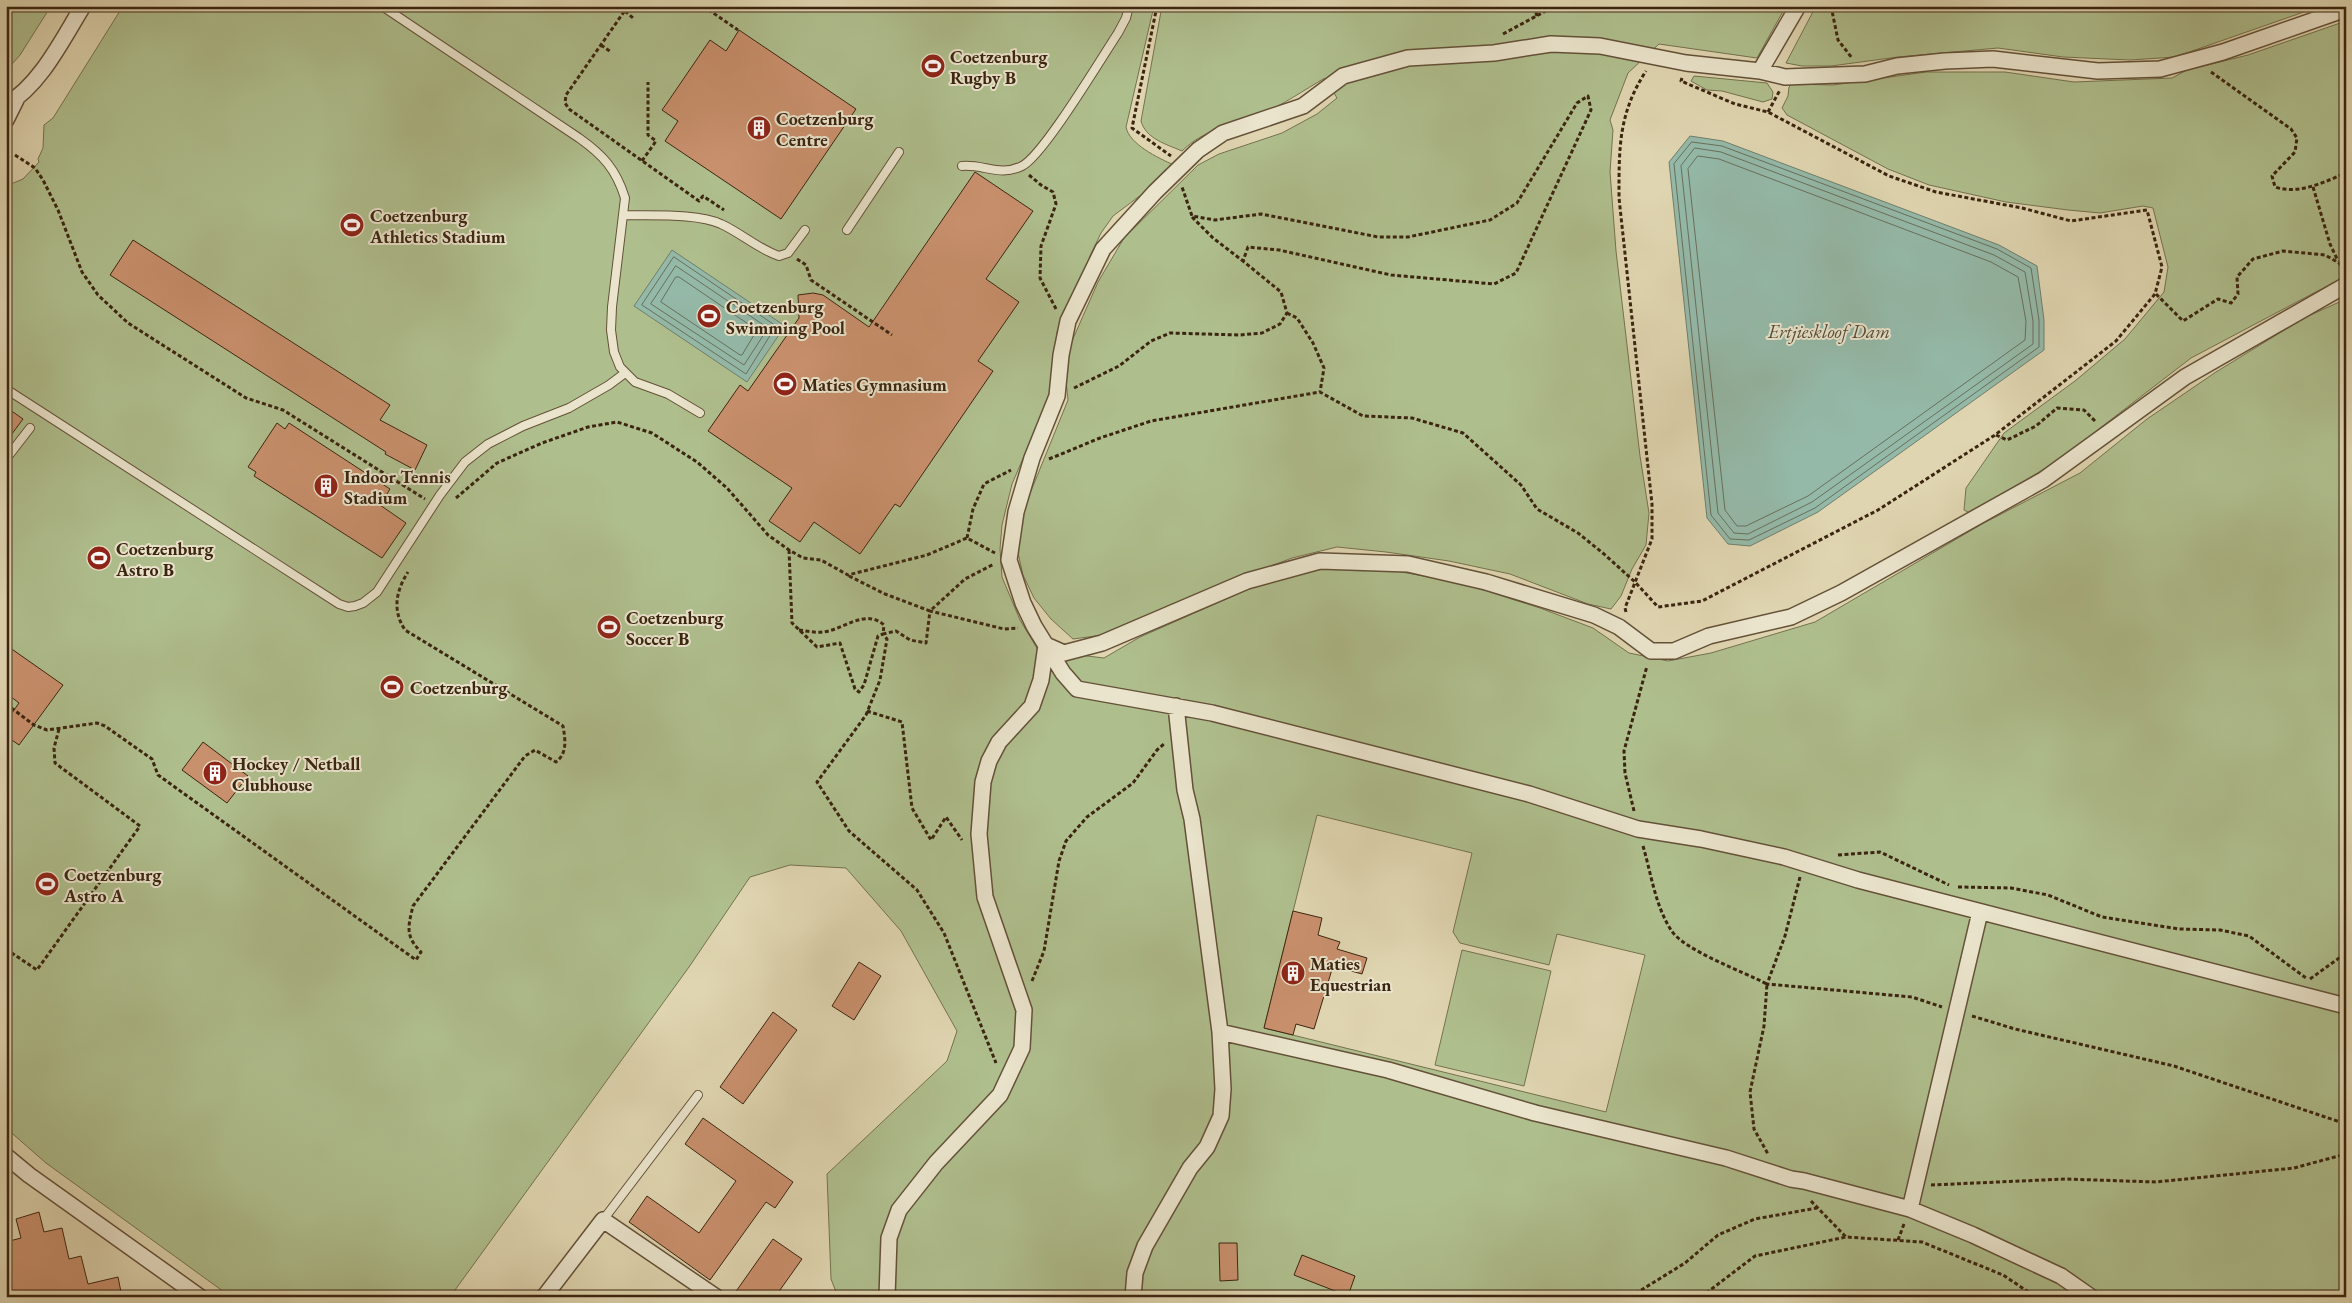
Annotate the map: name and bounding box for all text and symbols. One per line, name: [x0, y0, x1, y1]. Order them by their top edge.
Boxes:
place label: Coetzenburg Rugby B: [950, 45, 1049, 89]
sports icon: Coetzenburg Rugby B: [920, 53, 946, 79]
place label: Coetzenburg Centre: [776, 107, 875, 151]
building icon: Coetzenburg Centre: [746, 115, 772, 141]
place label: Coetzenburg Athletics Stadium: [369, 204, 506, 248]
sports icon: Coetzenburg Athletics Stadium: [339, 212, 365, 238]
place label: Coetzenburg Swimming Pool: [726, 295, 845, 339]
sports icon: Coetzenburg Swimming Pool: [696, 303, 722, 329]
water label: Ertjieskloof Dam: [1767, 319, 1890, 344]
sports icon: Maties Gymnasium: [772, 371, 798, 397]
place label: Maties Gymnasium: [802, 373, 947, 396]
place label: Indoor Tennis Stadium: [344, 465, 451, 509]
building icon: Indoor Tennis Stadium: [313, 473, 339, 499]
place label: Coetzenburg Astro B: [115, 537, 215, 581]
sports icon: Coetzenburg Astro B: [86, 545, 112, 571]
place label: Coetzenburg Soccer B: [626, 606, 725, 650]
sports icon: Coetzenburg Soccer B: [596, 614, 622, 640]
sports icon: Coetzenburg: [379, 674, 405, 700]
place label: Coetzenburg: [410, 676, 509, 699]
place label: Hockey / Netball Clubhouse: [232, 752, 360, 796]
building icon: Hockey / Netball Clubhouse: [202, 760, 228, 786]
place label: Coetzenburg Astro A: [63, 863, 163, 907]
sports icon: Coetzenburg Astro A: [34, 871, 60, 897]
place label: Maties Equestrian: [1310, 952, 1391, 996]
building icon: Maties Equestrian: [1280, 960, 1306, 986]

